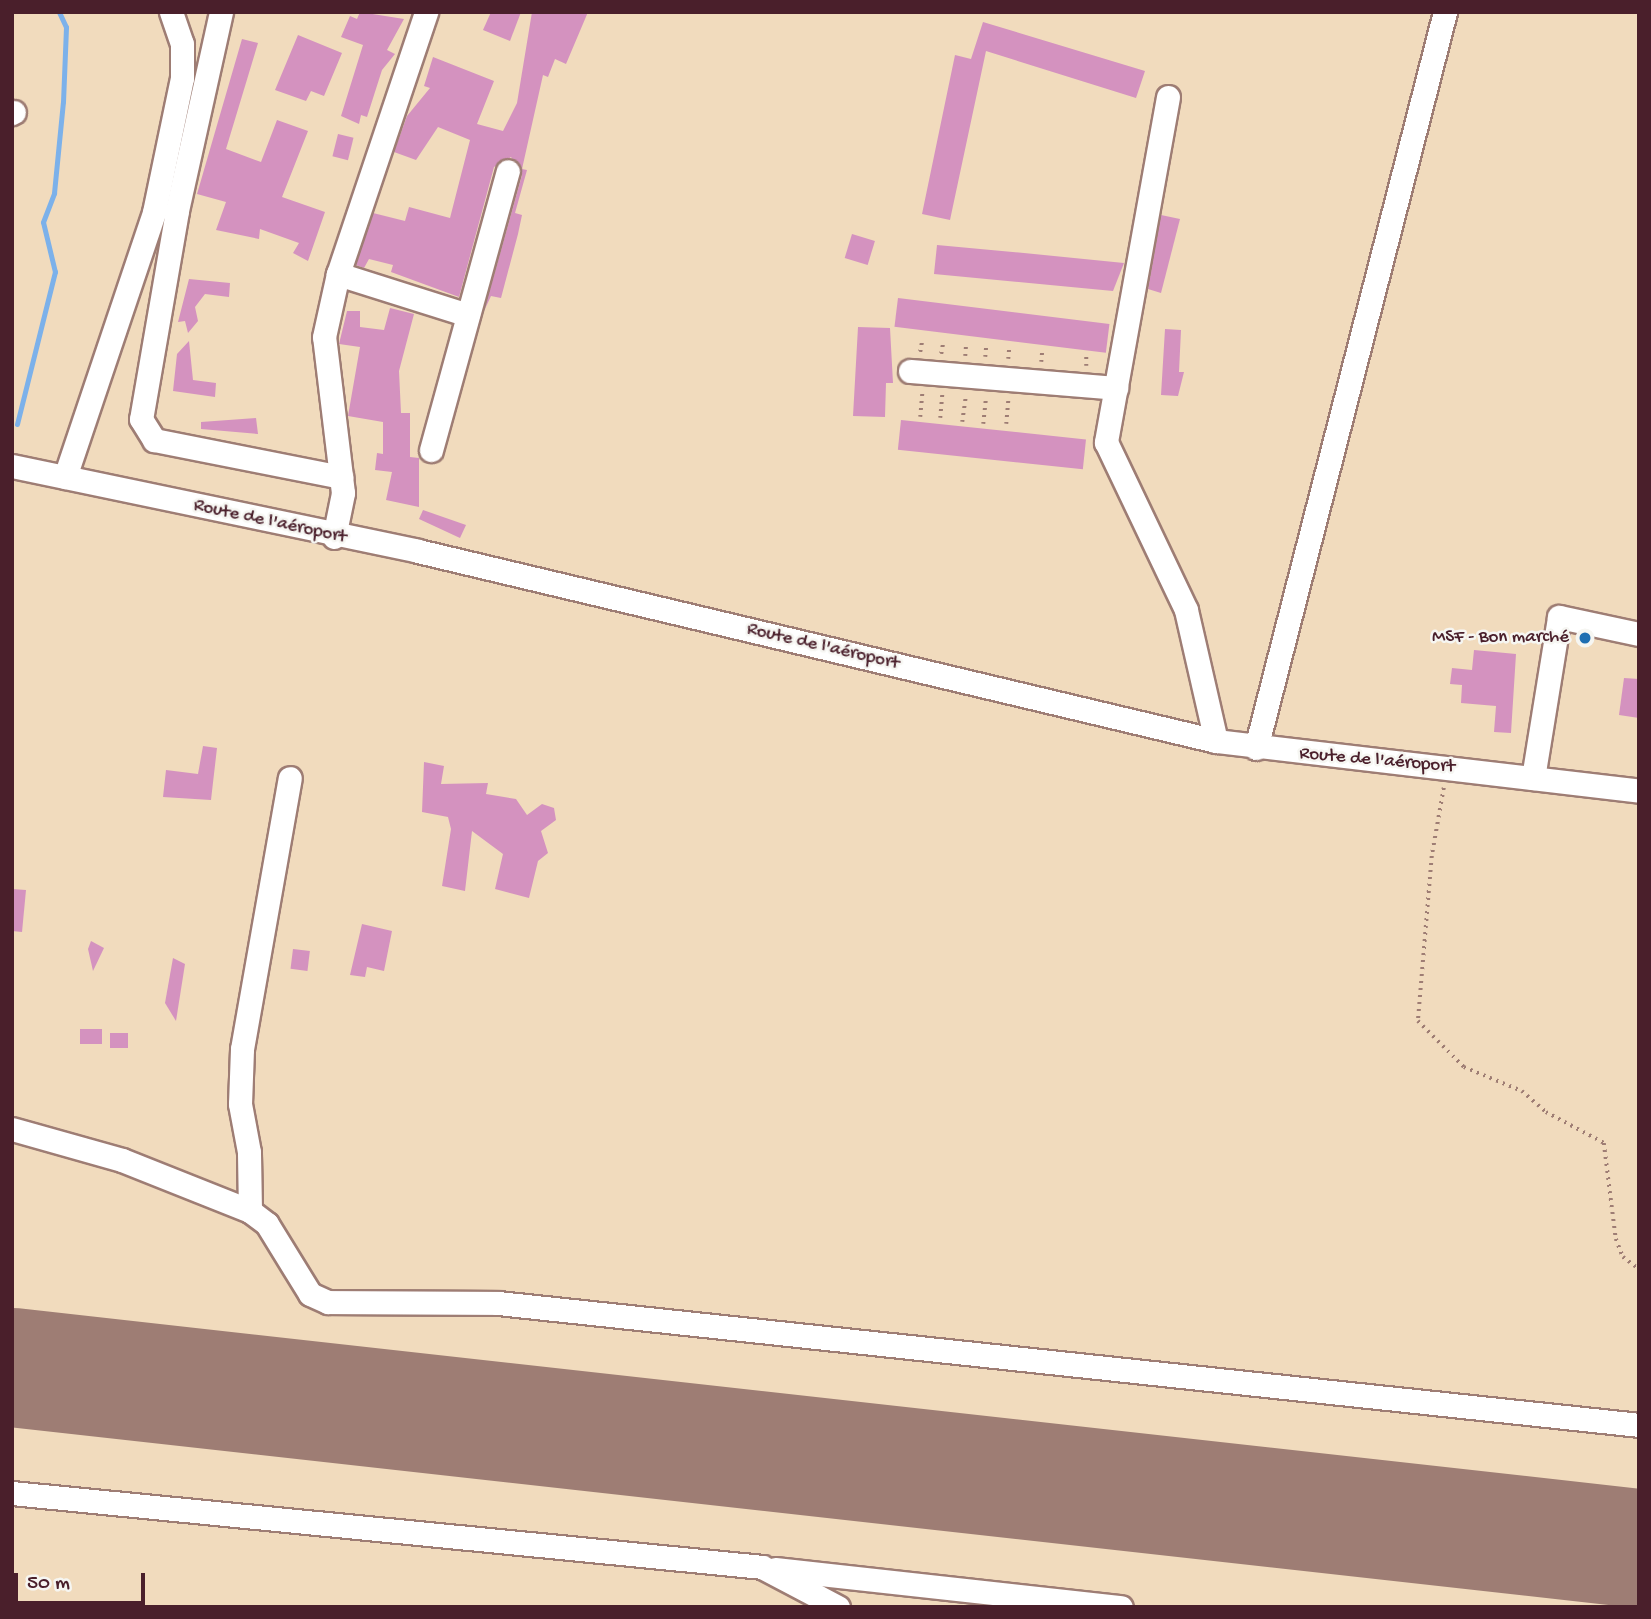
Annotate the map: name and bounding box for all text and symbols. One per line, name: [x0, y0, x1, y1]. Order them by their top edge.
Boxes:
street label: Route de l'aéroport: [191, 495, 349, 549]
street label: Route de l'aéroport: [744, 618, 902, 676]
place label: MSF - Bon marché: [1432, 627, 1569, 649]
marker: MSF - Bon marché: [1575, 628, 1595, 648]
street label: Route de l'aéroport: [1298, 743, 1456, 779]
scale bar: [18, 1560, 149, 1604]
text: 50 m: [27, 1572, 70, 1597]

